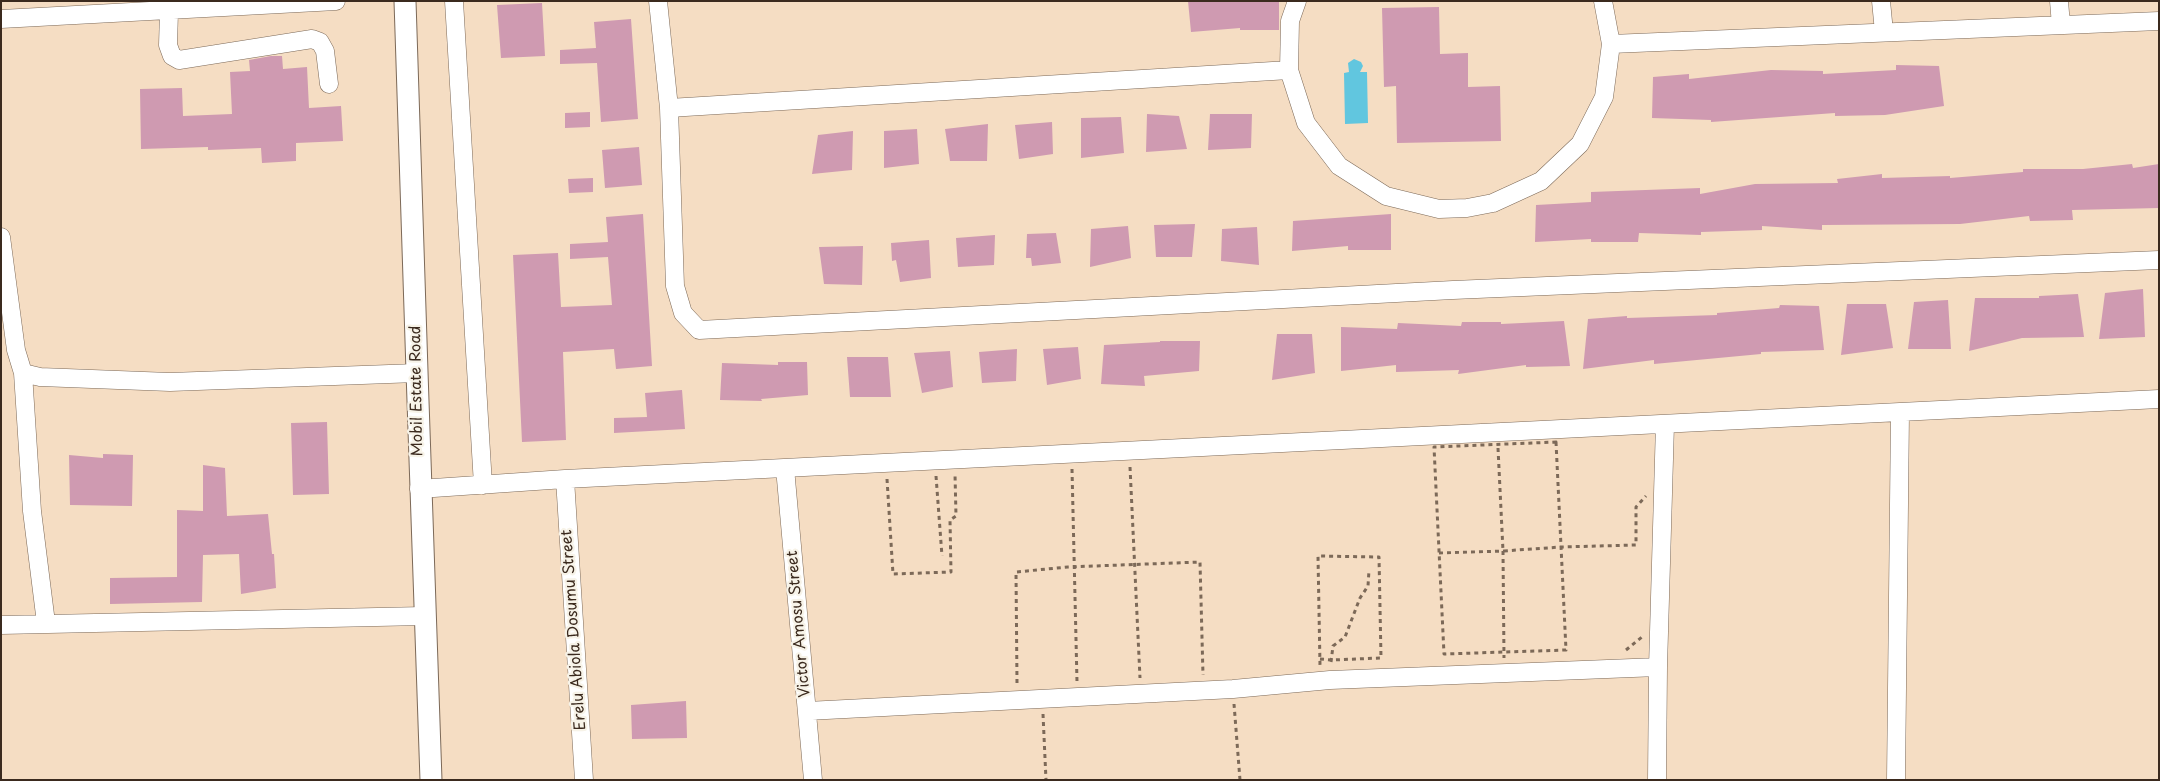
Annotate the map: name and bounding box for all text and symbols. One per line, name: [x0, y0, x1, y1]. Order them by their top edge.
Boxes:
street label: Mobil Estate Road: [407, 325, 427, 457]
street label: Erelu Abiola Dosumu Street: [558, 529, 590, 731]
street label: Victor Amosu Street: [784, 550, 814, 698]

